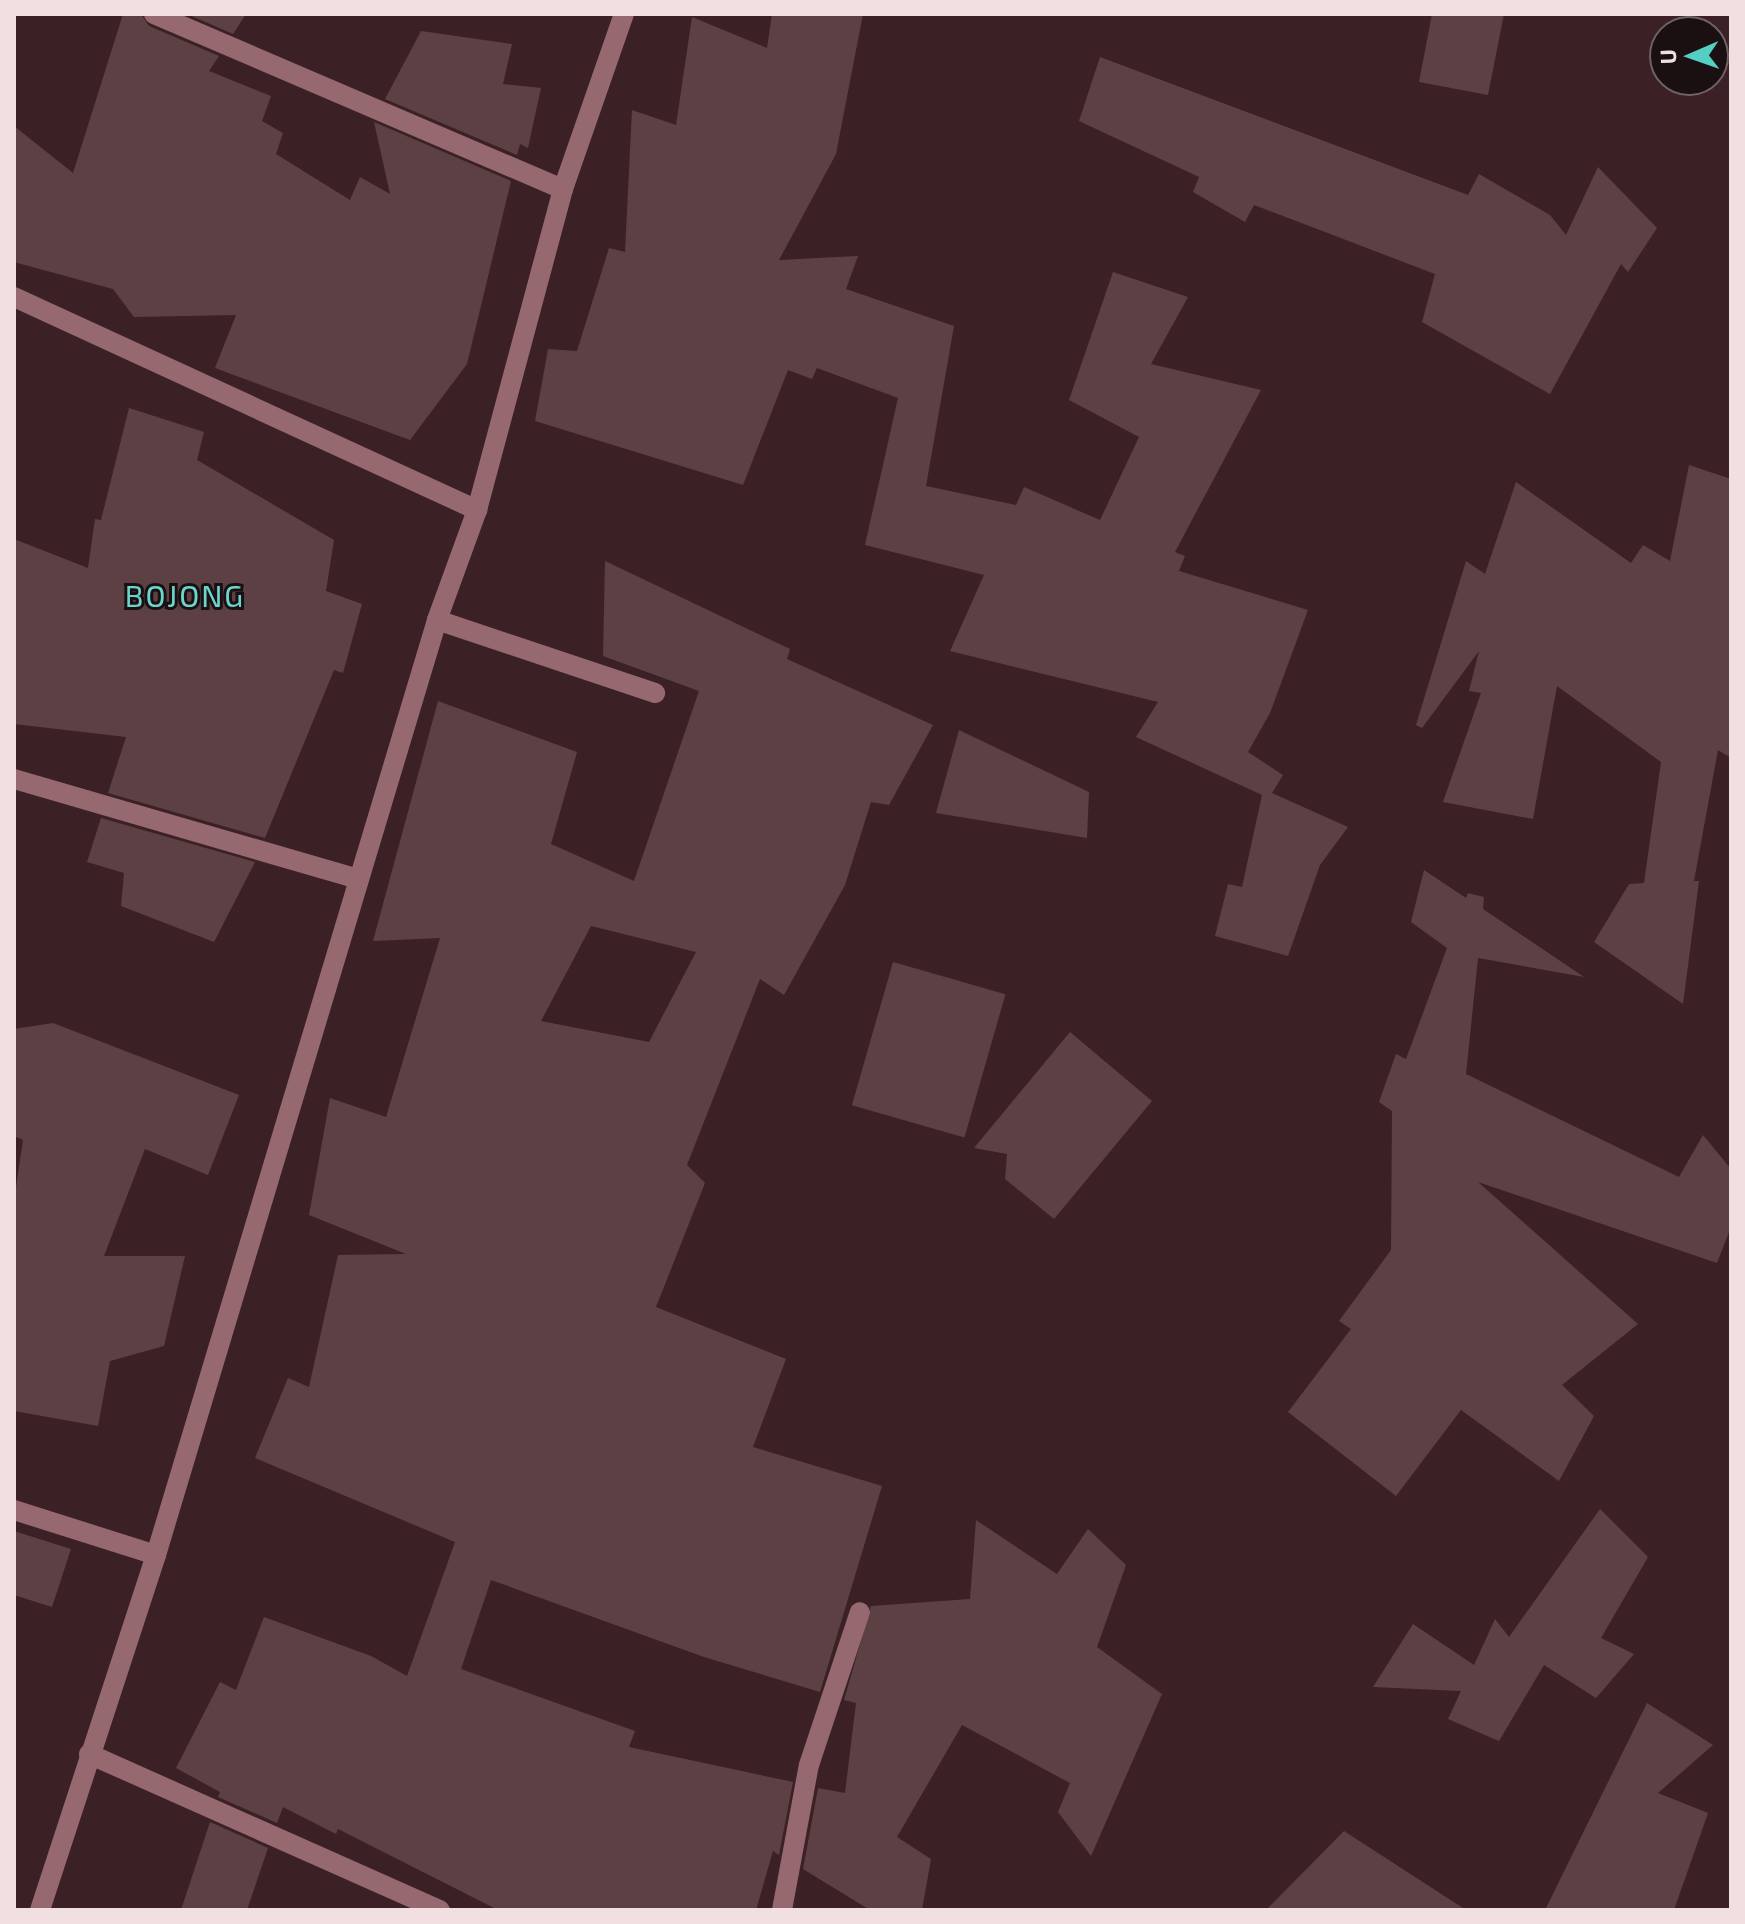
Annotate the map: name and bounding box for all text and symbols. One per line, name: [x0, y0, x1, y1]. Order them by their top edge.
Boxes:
north arrow: [1649, 16, 1729, 96]
text: U: [1654, 49, 1680, 65]
district label: BOJONG: [125, 577, 245, 613]

